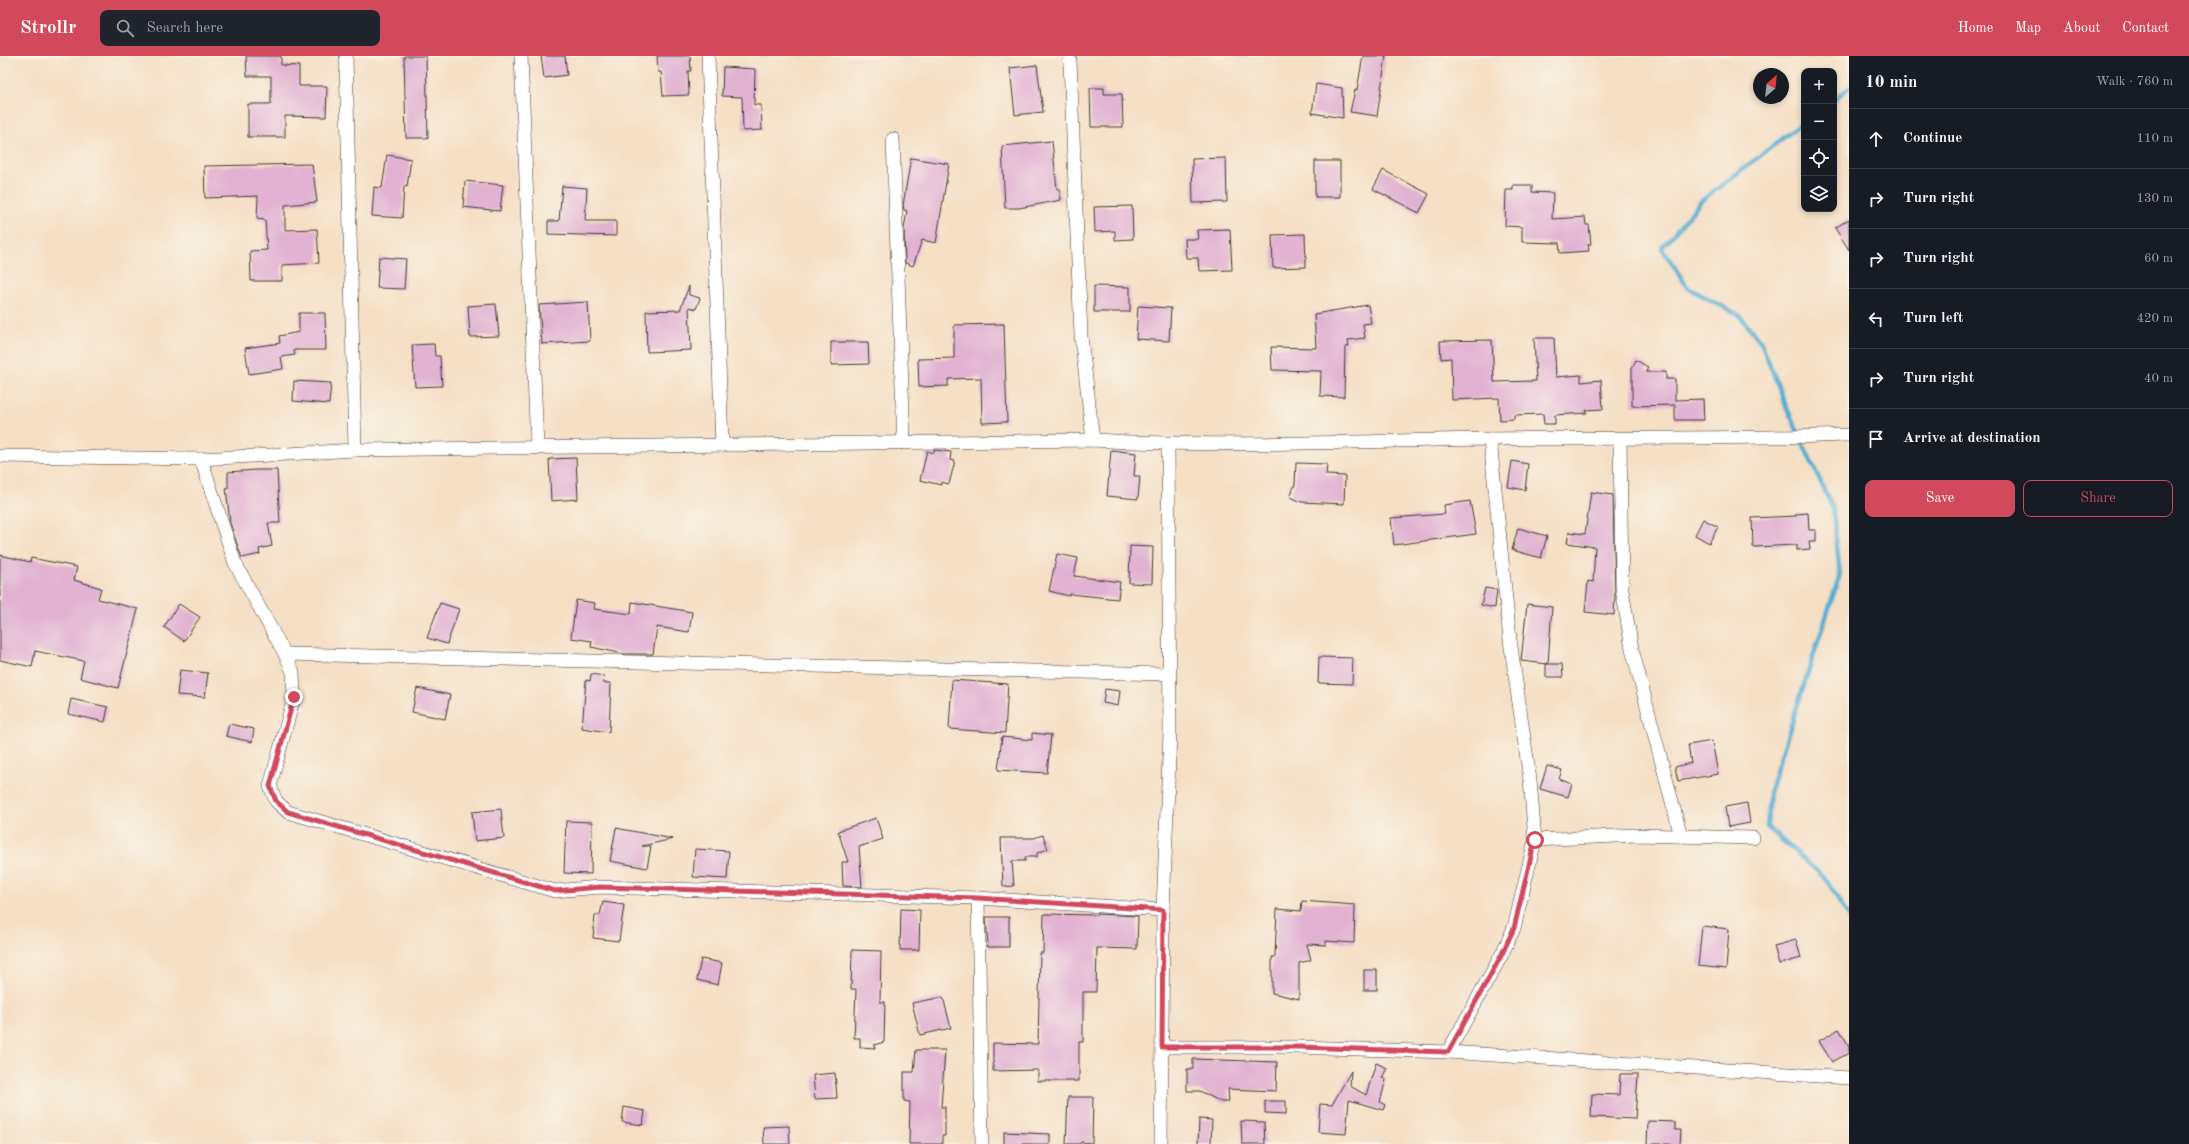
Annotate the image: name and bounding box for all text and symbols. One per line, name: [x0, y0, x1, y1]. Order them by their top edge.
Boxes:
search box: [100, 10, 380, 46]
icon: search: [114, 17, 136, 39]
text: Strollr: [20, 19, 76, 38]
text: Search here: [146, 21, 223, 36]
text: Home: [1958, 21, 1993, 35]
text: Map: [2015, 21, 2041, 35]
text: About: [2063, 21, 2100, 35]
text: Contact: [2122, 21, 2169, 35]
north arrow: [1753, 68, 1789, 104]
map controls: [1801, 68, 1837, 212]
button: +: [1801, 68, 1837, 104]
text: 10 min: [1865, 74, 1918, 91]
text: Walk · 760 m: [2096, 75, 2173, 88]
button: −: [1801, 104, 1837, 140]
icon: ahead: [1865, 128, 1887, 150]
text: Continue: [1903, 131, 1962, 146]
text: 110 m: [2136, 132, 2173, 145]
button: locate: [1801, 140, 1837, 176]
button: layers: [1801, 176, 1837, 212]
icon: right: [1865, 188, 1887, 210]
text: Turn right: [1903, 191, 1974, 206]
text: 130 m: [2136, 192, 2173, 205]
icon: right: [1865, 248, 1887, 270]
text: Turn right: [1903, 251, 1974, 266]
text: 60 m: [2144, 252, 2173, 265]
icon: left: [1865, 308, 1887, 330]
text: Turn left: [1903, 311, 1963, 326]
text: 420 m: [2136, 312, 2173, 325]
icon: right: [1865, 368, 1887, 390]
text: Turn right: [1903, 371, 1974, 386]
text: 40 m: [2144, 372, 2173, 385]
icon: arrive: [1865, 428, 1887, 450]
text: Arrive at destination: [1903, 431, 2041, 446]
button: Save: [1865, 480, 2015, 517]
button: Share: [2023, 480, 2173, 517]
route end: [285, 688, 303, 706]
route start: [1526, 831, 1544, 849]

